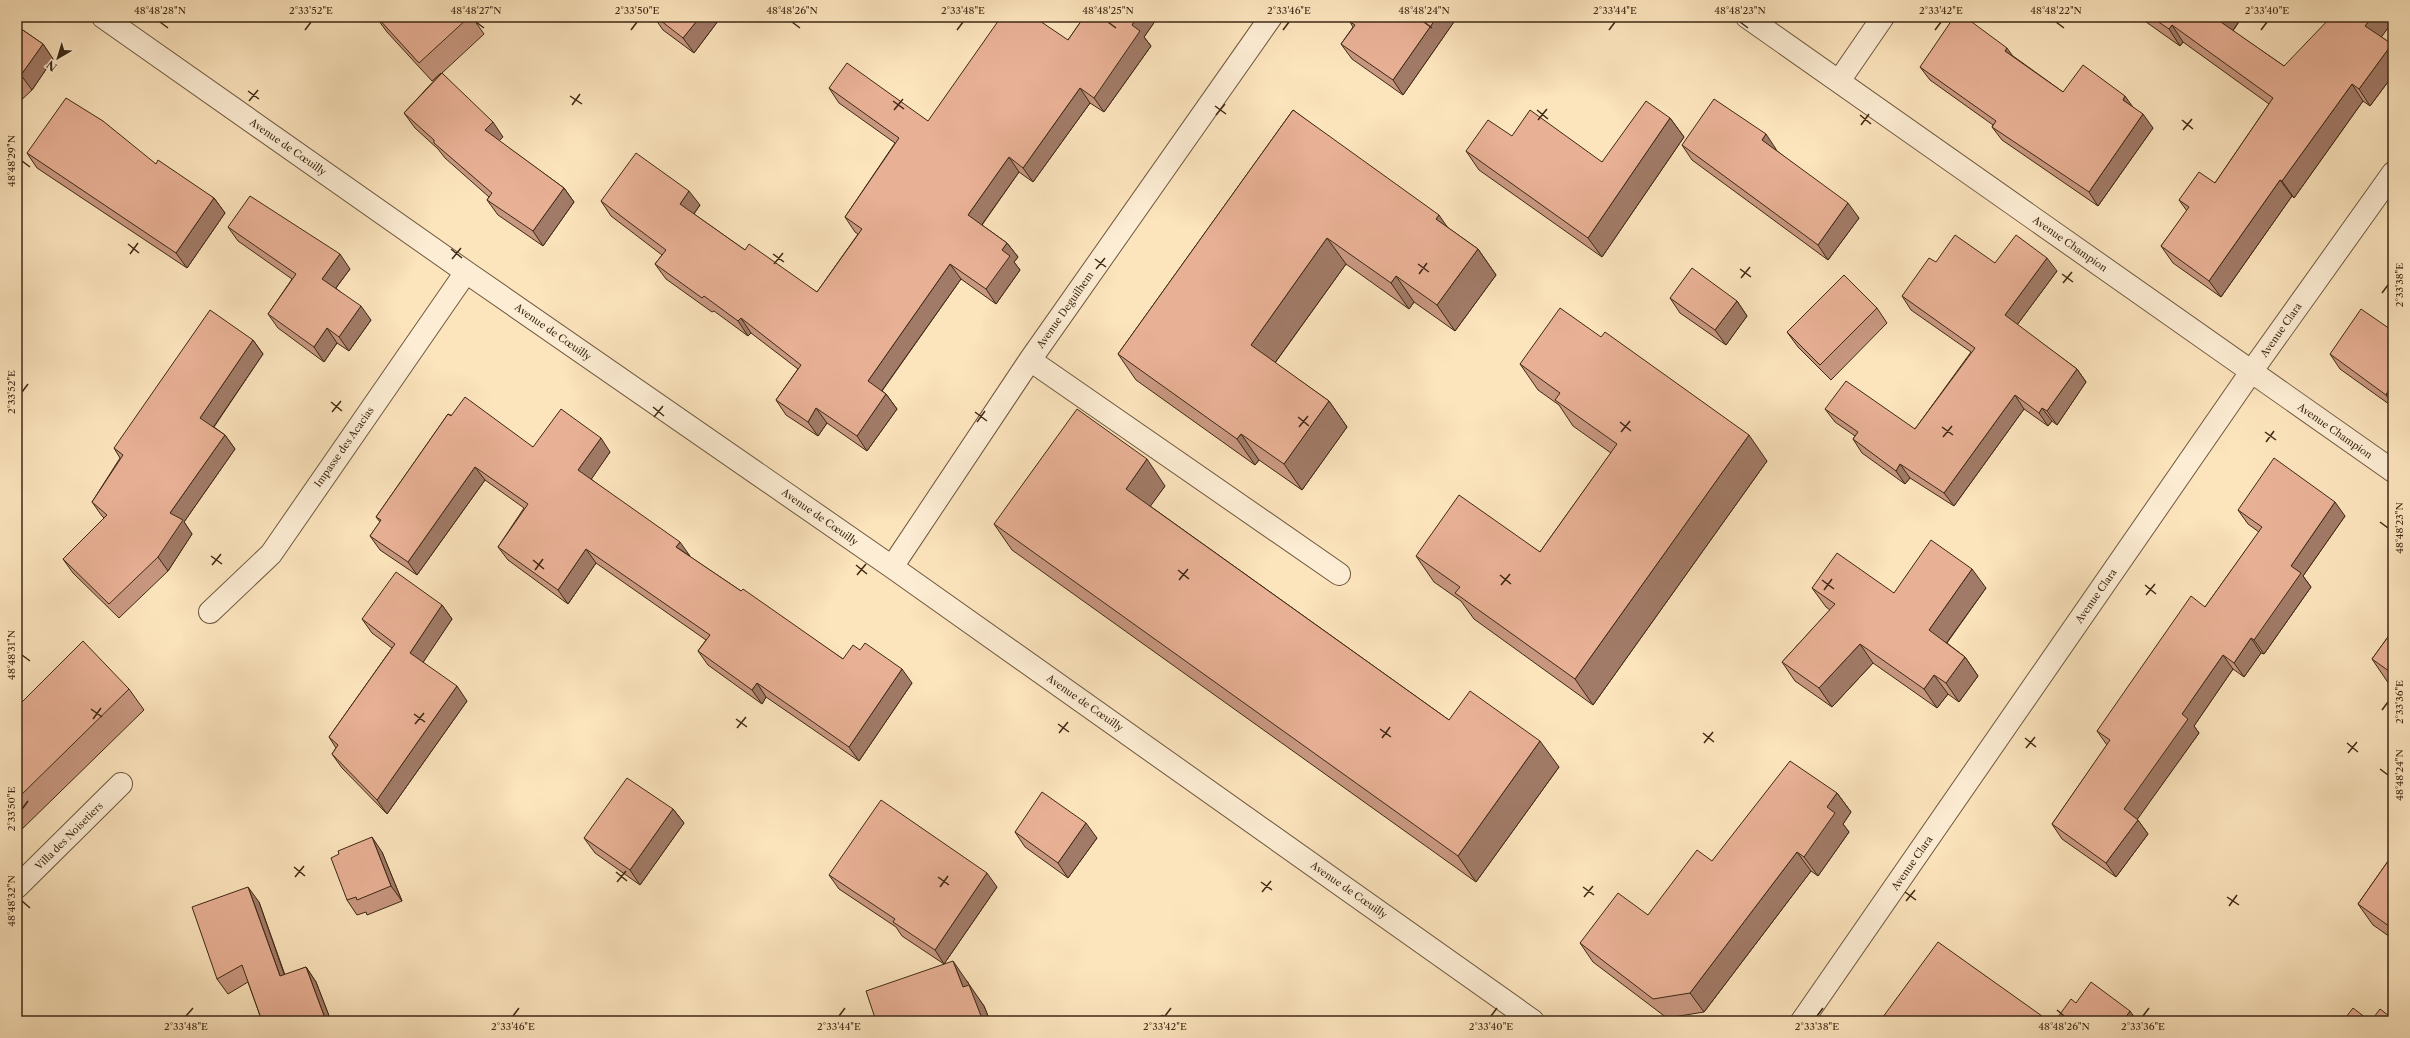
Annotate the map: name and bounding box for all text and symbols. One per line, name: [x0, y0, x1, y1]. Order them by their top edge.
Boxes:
text: 48°48'28"N: [134, 4, 186, 17]
text: 2°33'52"E: [289, 4, 333, 17]
text: 48°48'27"N: [451, 4, 501, 17]
text: 2°33'50"E: [615, 4, 659, 17]
text: 48°48'26"N: [766, 4, 818, 17]
text: 2°33'48"E: [941, 4, 985, 17]
text: 48°48'25"N: [1082, 4, 1134, 17]
text: 2°33'46"E: [1267, 4, 1311, 17]
text: 48°48'24"N: [1398, 4, 1450, 17]
text: 2°33'44"E: [1593, 4, 1637, 17]
text: 48°48'23"N: [1714, 4, 1766, 17]
text: 2°33'42"E: [1919, 4, 1963, 17]
text: 48°48'22"N: [2030, 4, 2082, 17]
text: 2°33'40"E: [2245, 4, 2289, 17]
north arrow: [38, 38, 78, 78]
text: N: [43, 57, 60, 74]
street label: Avenue de Cœuilly: [246, 115, 329, 179]
text: 48°48'29"N: [5, 135, 18, 187]
street label: Avenue Champion: [2029, 213, 2111, 275]
text: 2°33'38"E: [2393, 263, 2406, 307]
street label: Avenue Deguilhem: [1033, 269, 1097, 352]
street label: Avenue de Cœuilly: [511, 300, 594, 364]
street label: Avenue Clara: [2257, 300, 2305, 361]
text: 2°33'52"E: [5, 370, 18, 414]
street label: Avenue Champion: [2294, 400, 2376, 462]
street label: Impasse des Acacias: [311, 404, 377, 490]
street label: Avenue de Cœuilly: [778, 485, 861, 549]
text: 48°48'23"N: [2393, 502, 2406, 554]
street label: Avenue Clara: [2072, 566, 2120, 627]
text: 48°48'31"N: [5, 630, 18, 680]
street label: Avenue de Cœuilly: [1043, 671, 1126, 735]
text: 2°33'36"E: [2393, 680, 2406, 724]
text: 48°48'24"N: [2393, 749, 2406, 801]
text: 2°33'50"E: [5, 787, 18, 831]
street label: Villa des Noisetiers: [32, 799, 106, 873]
street label: Avenue Clara: [1888, 833, 1936, 894]
street label: Avenue de Cœuilly: [1307, 858, 1390, 922]
text: 48°48'32"N: [5, 875, 18, 927]
text: 2°33'48"E: [164, 1020, 208, 1033]
text: 2°33'46"E: [491, 1020, 535, 1033]
text: 2°33'44"E: [817, 1020, 861, 1033]
text: 2°33'42"E: [1143, 1020, 1187, 1033]
text: 2°33'40"E: [1469, 1020, 1513, 1033]
text: 2°33'38"E: [1795, 1020, 1839, 1033]
text: 48°48'26"N: [2038, 1020, 2090, 1033]
text: 2°33'36"E: [2121, 1020, 2165, 1033]

